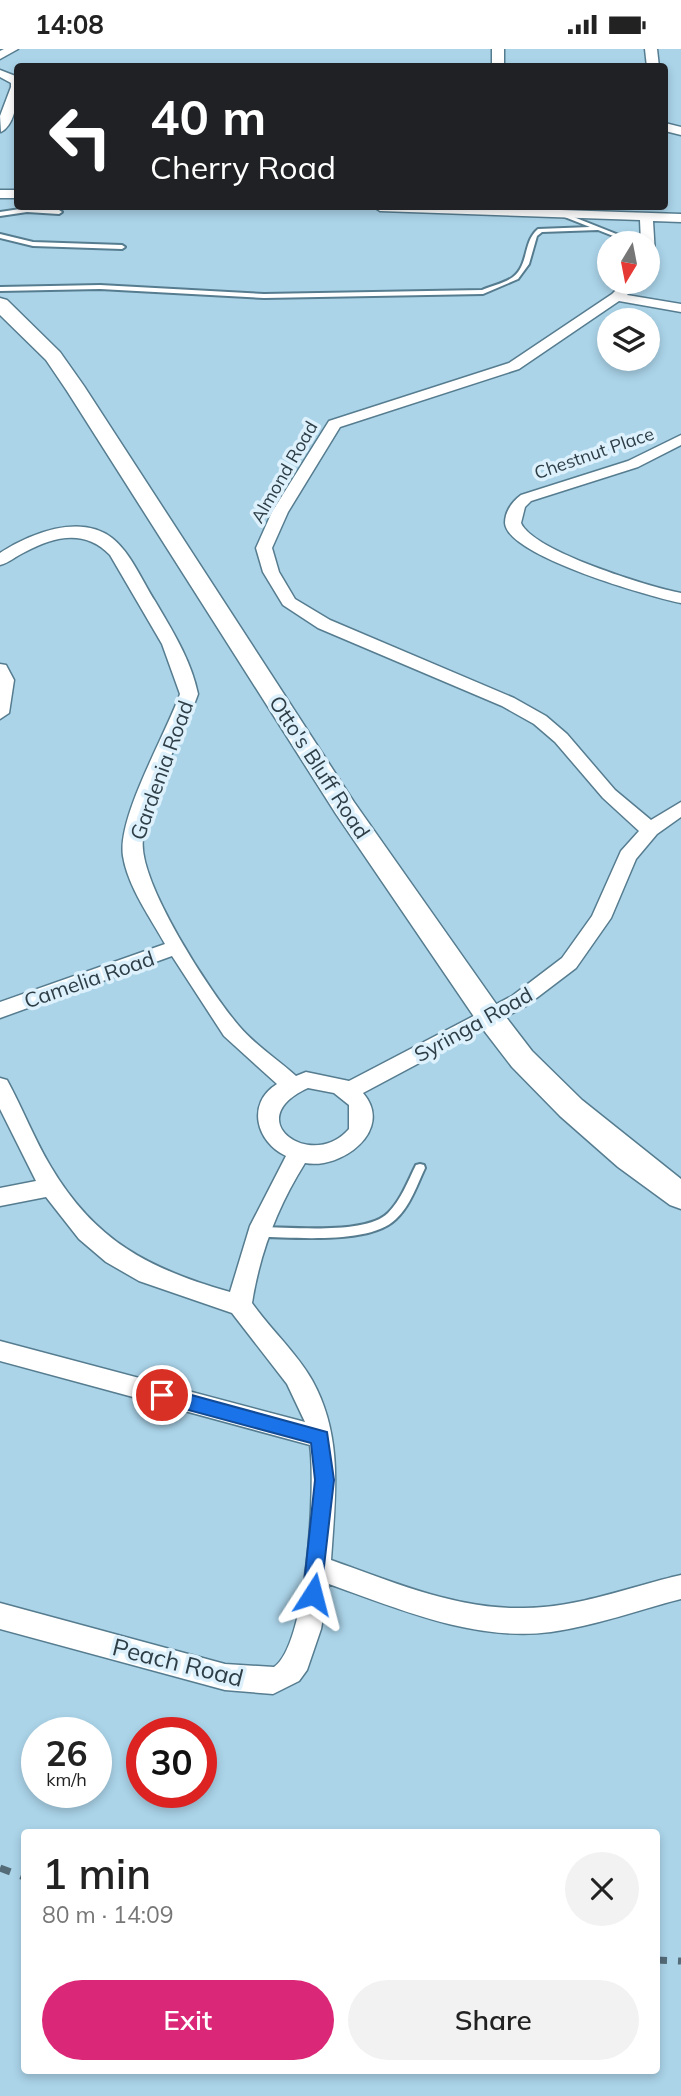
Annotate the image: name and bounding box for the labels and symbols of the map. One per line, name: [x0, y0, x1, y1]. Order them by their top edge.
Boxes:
north arrow: [597, 231, 660, 294]
street label: Almond Road: [246, 417, 322, 527]
street label: Chestnut Place: [531, 422, 657, 484]
street label: Otto's Bluff Road: [264, 691, 376, 843]
street label: Gardenia Road: [124, 697, 198, 843]
street label: Camelia Road: [20, 945, 158, 1013]
street label: Syringa Road: [409, 981, 537, 1067]
pin: [132, 1365, 192, 1425]
position arrow: [276, 1557, 350, 1631]
street label: Peach Road: [110, 1631, 246, 1693]
speed limit sign: 30: [126, 1717, 217, 1808]

